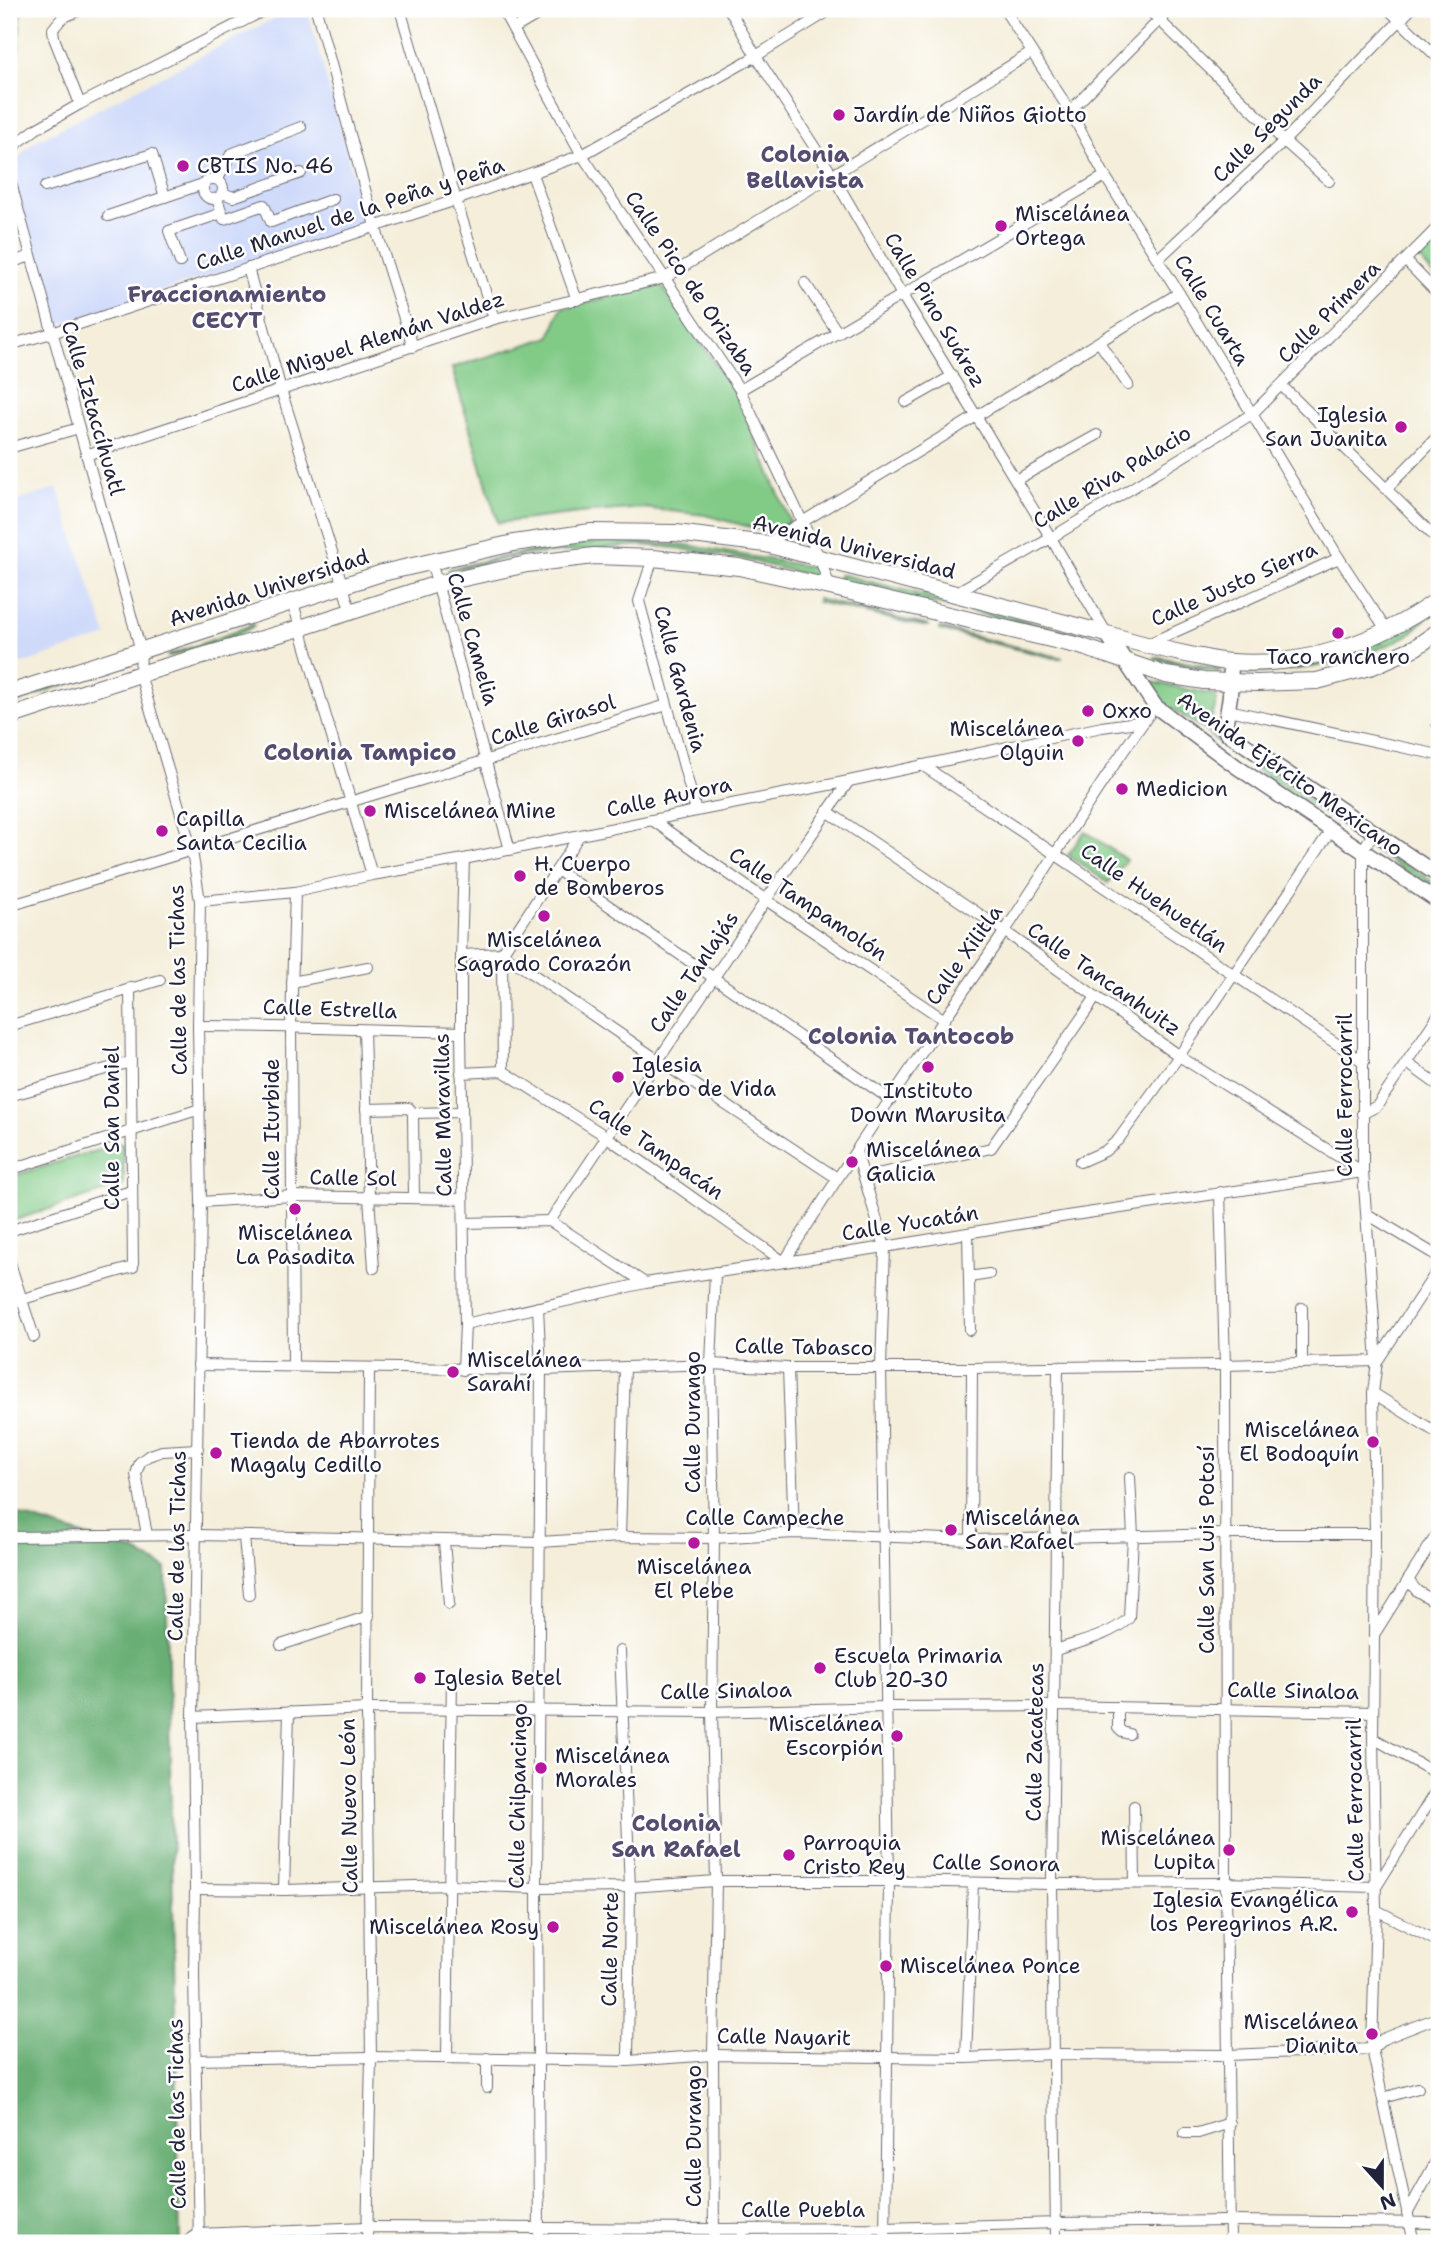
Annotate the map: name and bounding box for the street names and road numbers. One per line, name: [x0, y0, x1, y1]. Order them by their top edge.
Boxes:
street label: Calle Segunda: [1206, 67, 1328, 189]
street label: Calle Manuel de la Peña y Peña: [192, 151, 508, 277]
street label: Calle Pico de Orizaba: [619, 185, 763, 381]
street label: Calle Pino Suárez: [878, 227, 992, 393]
street label: Calle Cuarta: [1168, 249, 1256, 371]
street label: Calle Primera: [1271, 254, 1387, 370]
street label: Calle Miguel Alemán Valdez: [228, 285, 508, 399]
street label: Calle Iztaccíhuatl: [55, 317, 131, 499]
street label: Calle Riva Palacio: [1028, 419, 1196, 535]
street label: Avenida Universidad: [750, 508, 958, 586]
street label: Calle Justo Sierra: [1146, 535, 1322, 633]
street label: Avenida Universidad: [166, 543, 372, 633]
street label: Calle Camelia: [441, 569, 505, 709]
street label: Calle Gardenia: [647, 603, 713, 755]
street label: Avenida Ejército Mexicano: [1172, 685, 1408, 863]
street label: Calle Girasol: [487, 688, 620, 752]
street label: Calle Aurora: [604, 770, 734, 824]
street label: Calle Huehuetlán: [1075, 837, 1233, 959]
street label: Calle Tampamolón: [723, 841, 893, 968]
street label: Calle de las Tichas: [162, 884, 194, 1076]
street label: Calle Xilitla: [919, 899, 1009, 1011]
street label: Calle Tanlajás: [643, 906, 745, 1038]
street label: Calle Tancanhuitz: [1022, 915, 1186, 1043]
street label: Calle Estrella: [262, 993, 398, 1025]
street label: Calle Ferrocarril: [1331, 1012, 1359, 1177]
street label: Calle Maravillas: [428, 1033, 458, 1197]
street label: Calle San Daniel: [98, 1045, 126, 1210]
street label: Calle Iturbide: [258, 1058, 286, 1200]
street label: Calle Tampacán: [583, 1092, 729, 1206]
street label: Calle Sol: [309, 1163, 398, 1193]
street label: Calle Yucatán: [840, 1198, 980, 1248]
street label: Calle Tabasco: [734, 1332, 874, 1362]
street label: Calle Durango: [679, 1351, 707, 1493]
street label: Calle San Luis Potosí: [1193, 1446, 1221, 1654]
street label: Calle de las Tichas: [161, 1450, 193, 1642]
street label: Calle Campeche: [685, 1504, 845, 1532]
street label: Calle Zacatecas: [1020, 1662, 1050, 1822]
street label: Calle Sinaloa: [660, 1676, 792, 1706]
street label: Calle Sinaloa: [1227, 1676, 1359, 1706]
street label: Calle Chilpancingo: [502, 1703, 534, 1889]
street label: Calle Ferrocarril: [1340, 1717, 1370, 1882]
street label: Calle Nuevo León: [333, 1718, 365, 1894]
street label: Calle Sonora: [932, 1848, 1060, 1878]
street label: Calle Norte: [595, 1891, 625, 2007]
street label: Calle de las Tichas: [161, 2018, 193, 2210]
street label: Calle Nayarit: [717, 2022, 851, 2052]
street label: Calle Durango: [680, 2065, 708, 2207]
street label: Calle Puebla: [741, 2196, 865, 2224]

